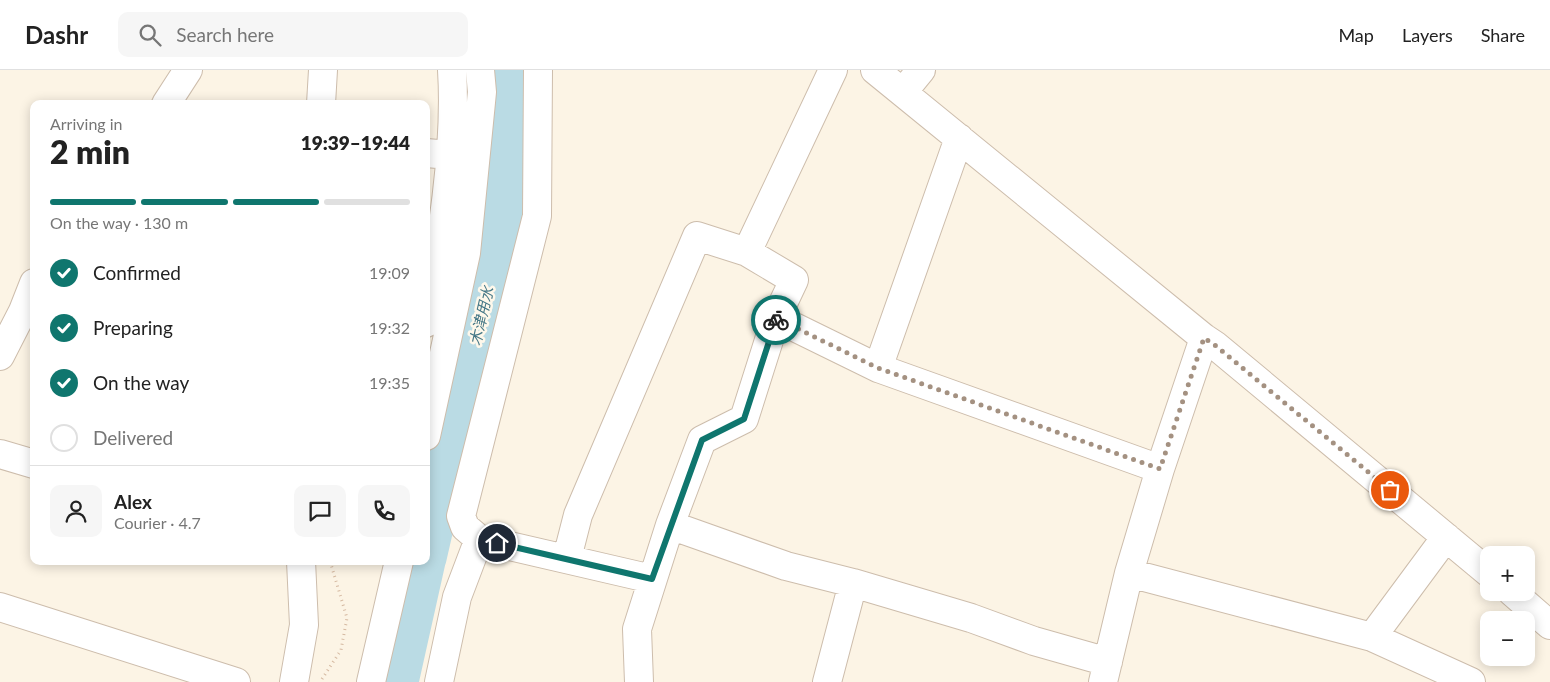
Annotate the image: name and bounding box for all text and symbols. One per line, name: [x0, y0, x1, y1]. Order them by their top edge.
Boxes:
search box: [118, 12, 468, 57]
text: Dashr: [25, 20, 88, 49]
icon: search: [136, 21, 164, 49]
text: Search here: [176, 23, 274, 46]
text: Map: [1338, 24, 1374, 46]
text: Layers: [1402, 24, 1453, 46]
text: Share: [1481, 24, 1525, 46]
text: Arriving in: [50, 114, 123, 133]
text: 19:39–19:44: [301, 131, 410, 154]
text: 2 min: [50, 132, 130, 171]
text: On the way · 130 m: [50, 213, 188, 232]
icon: check: [50, 259, 78, 287]
text: Confirmed: [93, 261, 181, 284]
text: 19:09: [369, 263, 410, 282]
water label: 木津用水: [465, 283, 497, 347]
courier: [751, 295, 801, 345]
icon: bike: [762, 306, 790, 334]
icon: check: [50, 314, 78, 342]
text: Preparing: [93, 316, 173, 339]
text: 19:32: [369, 318, 410, 337]
icon: check: [50, 369, 78, 397]
text: On the way: [93, 371, 189, 394]
text: 19:35: [369, 373, 410, 392]
text: Delivered: [93, 426, 173, 449]
pin: [1369, 469, 1411, 511]
icon: bag: [1376, 476, 1404, 504]
button: person: [50, 485, 102, 537]
button: chat: [294, 485, 346, 537]
button: phone: [358, 485, 410, 537]
text: Alex: [114, 490, 152, 513]
text: Courier · 4.7: [114, 513, 201, 532]
pin: [476, 522, 518, 564]
icon: home: [483, 529, 511, 557]
map controls: [1480, 546, 1535, 666]
button: +: [1480, 546, 1535, 601]
button: −: [1480, 611, 1535, 666]

